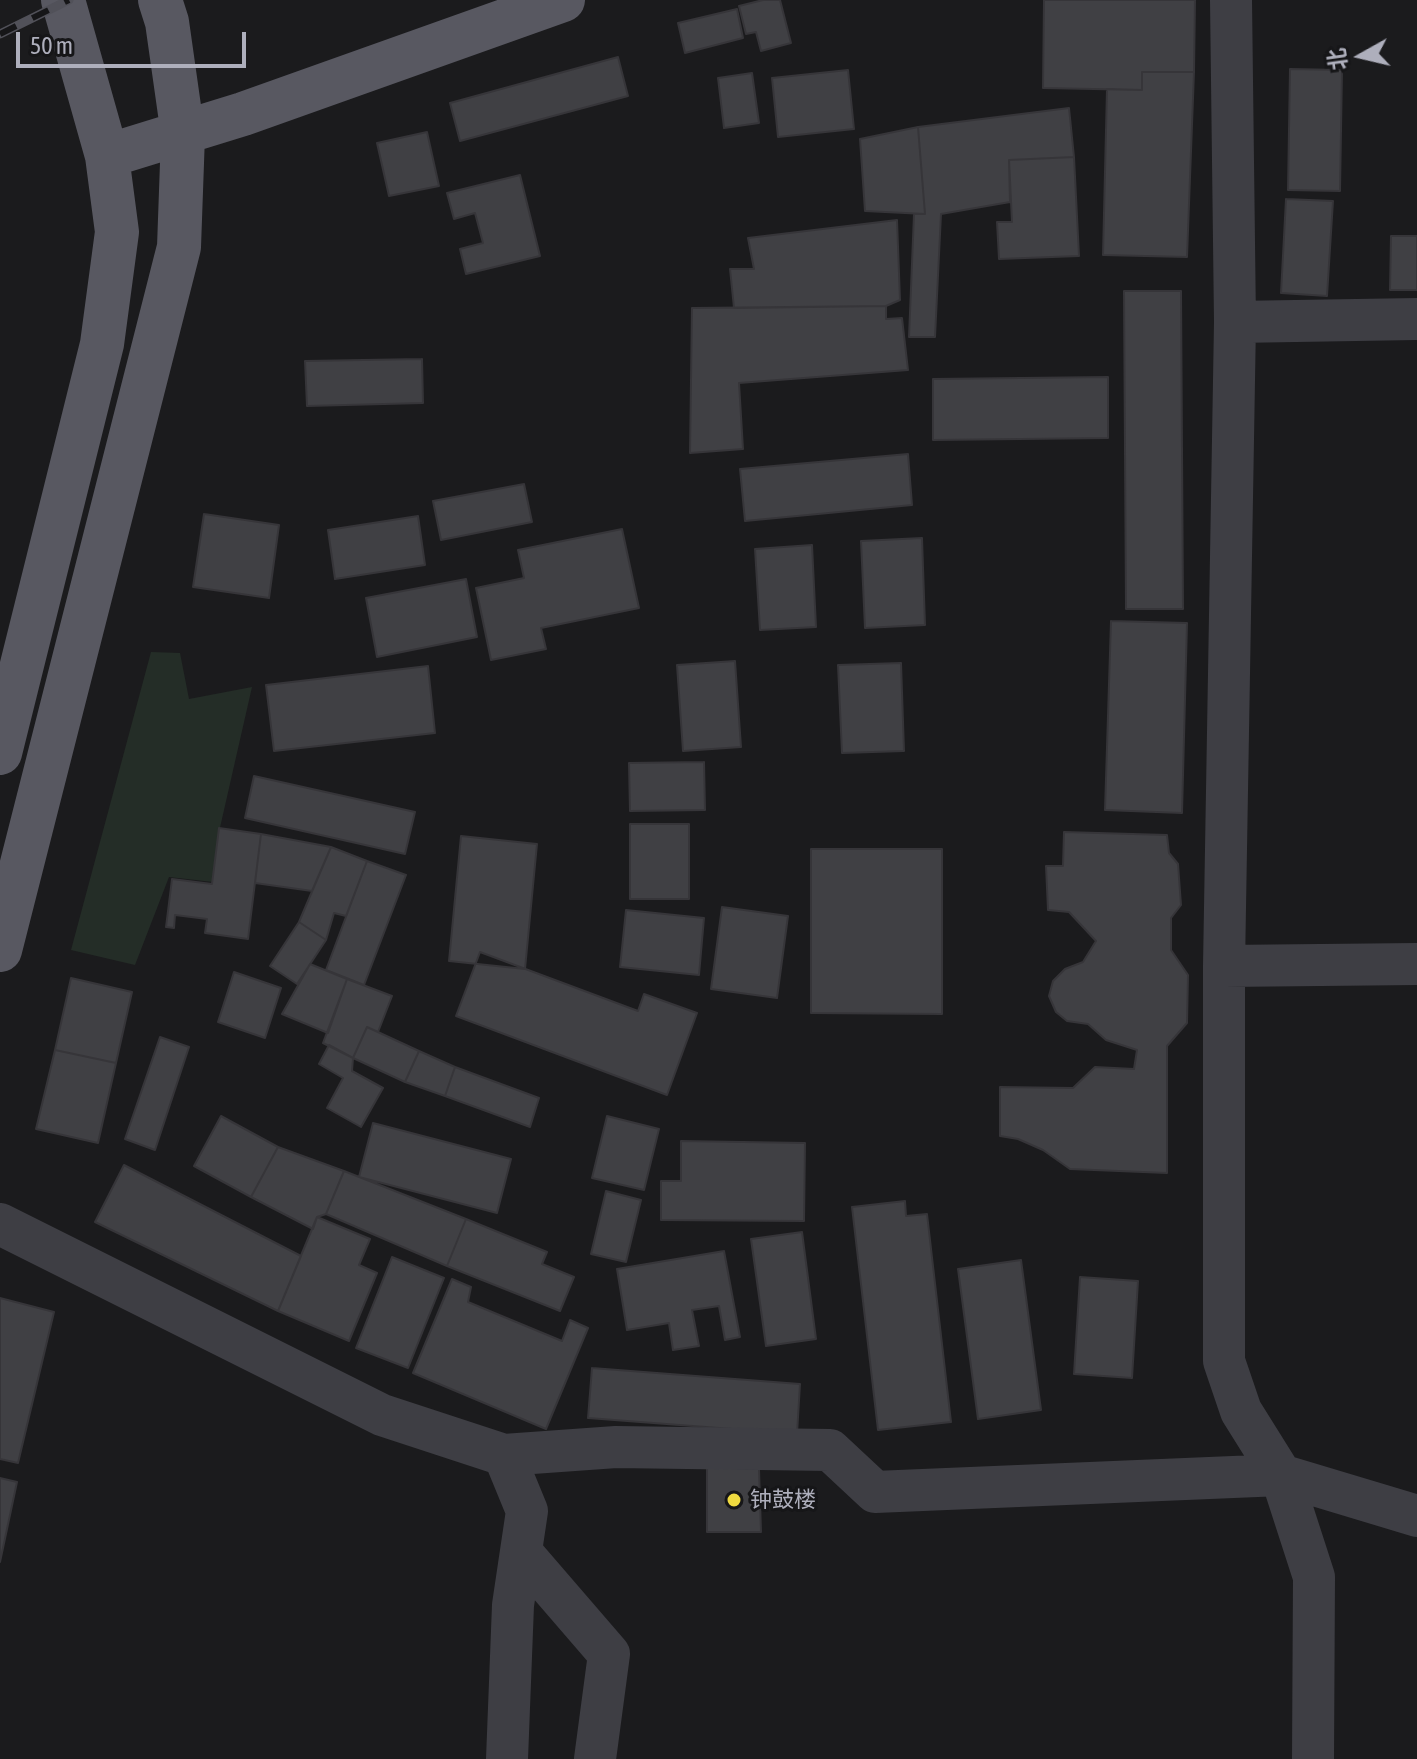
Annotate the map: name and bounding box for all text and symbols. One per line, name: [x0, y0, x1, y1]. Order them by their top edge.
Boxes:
scale bar: [20, 16, 250, 66]
north arrow: [1321, 16, 1401, 96]
text: 50 m: [30, 32, 73, 59]
text: 北: [1323, 47, 1352, 72]
place label: 钟鼓楼: [750, 1487, 816, 1513]
marker: 钟鼓楼: [725, 1491, 743, 1509]

